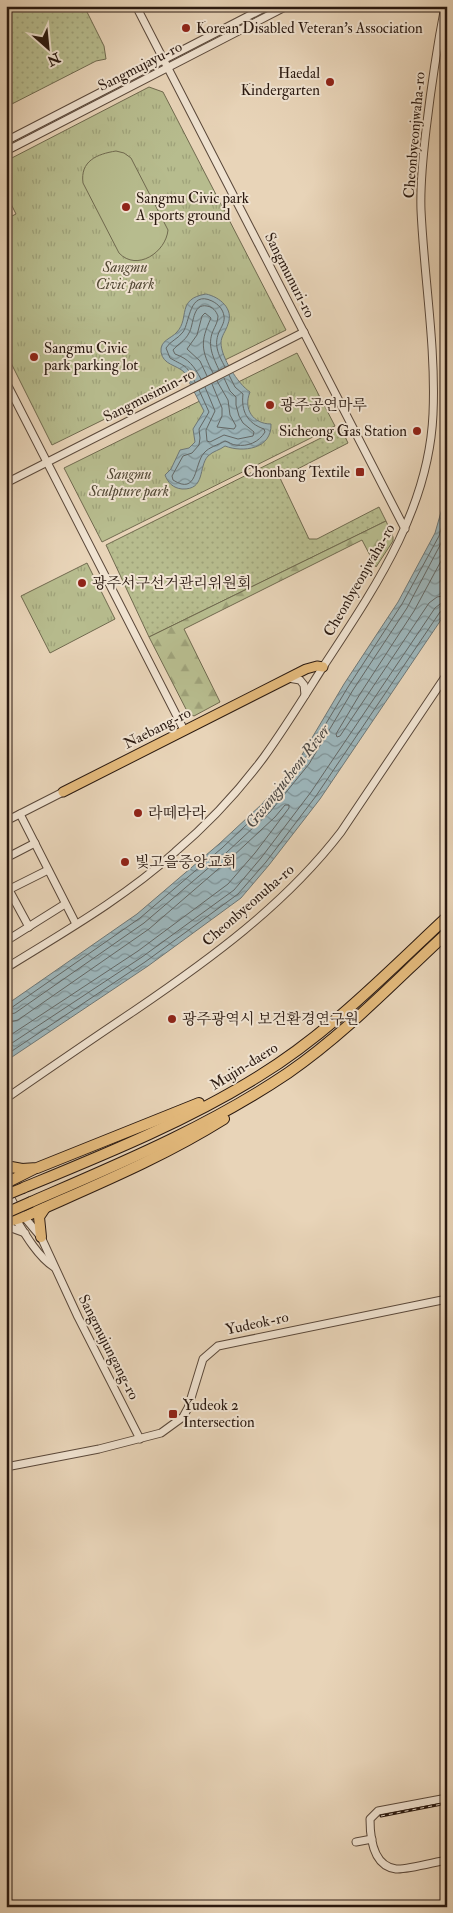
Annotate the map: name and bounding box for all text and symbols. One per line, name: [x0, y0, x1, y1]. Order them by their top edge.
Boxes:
place label: Korean Disabled Veteran's Association: [196, 19, 423, 38]
north arrow: [22, 22, 72, 72]
marker: Korean Disabled Veteran's Association: [180, 22, 192, 34]
street label: Sangmujayu-ro: [95, 37, 185, 96]
text: N: [44, 48, 64, 70]
place label: Haedal Kindergarten: [241, 64, 320, 100]
street label: Cheonbyeonjwaha-ro: [400, 71, 429, 199]
marker: Haedal Kindergarten: [324, 76, 336, 88]
place label: Sangmu Civic park A sports ground: [135, 189, 249, 226]
marker: Sangmu Civic park A sports ground: [120, 201, 132, 213]
street label: Sangmunuri-ro: [260, 229, 319, 321]
park label: Sangmu Civic park: [96, 258, 154, 294]
place label: Sangmu Civic park parking lot: [43, 339, 138, 376]
marker: Sangmu Civic park parking lot: [28, 351, 40, 363]
street label: Sangmusimin-ro: [100, 364, 198, 427]
place label: 광주공연마루: [280, 396, 367, 415]
marker: 광주공연마루: [264, 399, 276, 411]
place label: Sicheong Gas Station: [279, 422, 407, 441]
marker: Sicheong Gas Station: [411, 425, 423, 437]
place label: Chonbang Textile: [243, 463, 350, 482]
park label: Sangmu Sculpture park: [88, 465, 169, 501]
marker: Chonbang Textile: [354, 466, 366, 478]
street label: Cheonbyeonjwaha-ro: [319, 521, 399, 640]
place label: 광주서구선거관리위원회: [92, 574, 251, 593]
marker: 광주서구선거관리위원회: [76, 577, 88, 589]
street label: Naebang-ro: [120, 703, 194, 754]
water label: Gwangjucheon River: [241, 720, 335, 832]
place label: 라떼라라: [148, 804, 206, 823]
marker: 라떼라라: [132, 807, 144, 819]
place label: 빛고을중앙교회: [135, 853, 236, 872]
marker: 빛고을중앙교회: [119, 856, 131, 868]
street label: Cheonbyeonuha-ro: [198, 860, 298, 951]
place label: 광주광역시 보건환경연구원: [182, 1010, 359, 1029]
marker: 광주광역시 보건환경연구원: [166, 1013, 178, 1025]
street label: Mujin-daero: [207, 1038, 282, 1095]
street label: Sangmujungang-ro: [74, 1291, 143, 1403]
street label: Yudeok-ro: [224, 1308, 290, 1339]
place label: Yudeok 2 Intersection: [183, 1396, 255, 1432]
marker: Yudeok 2 Intersection: [167, 1408, 179, 1420]

